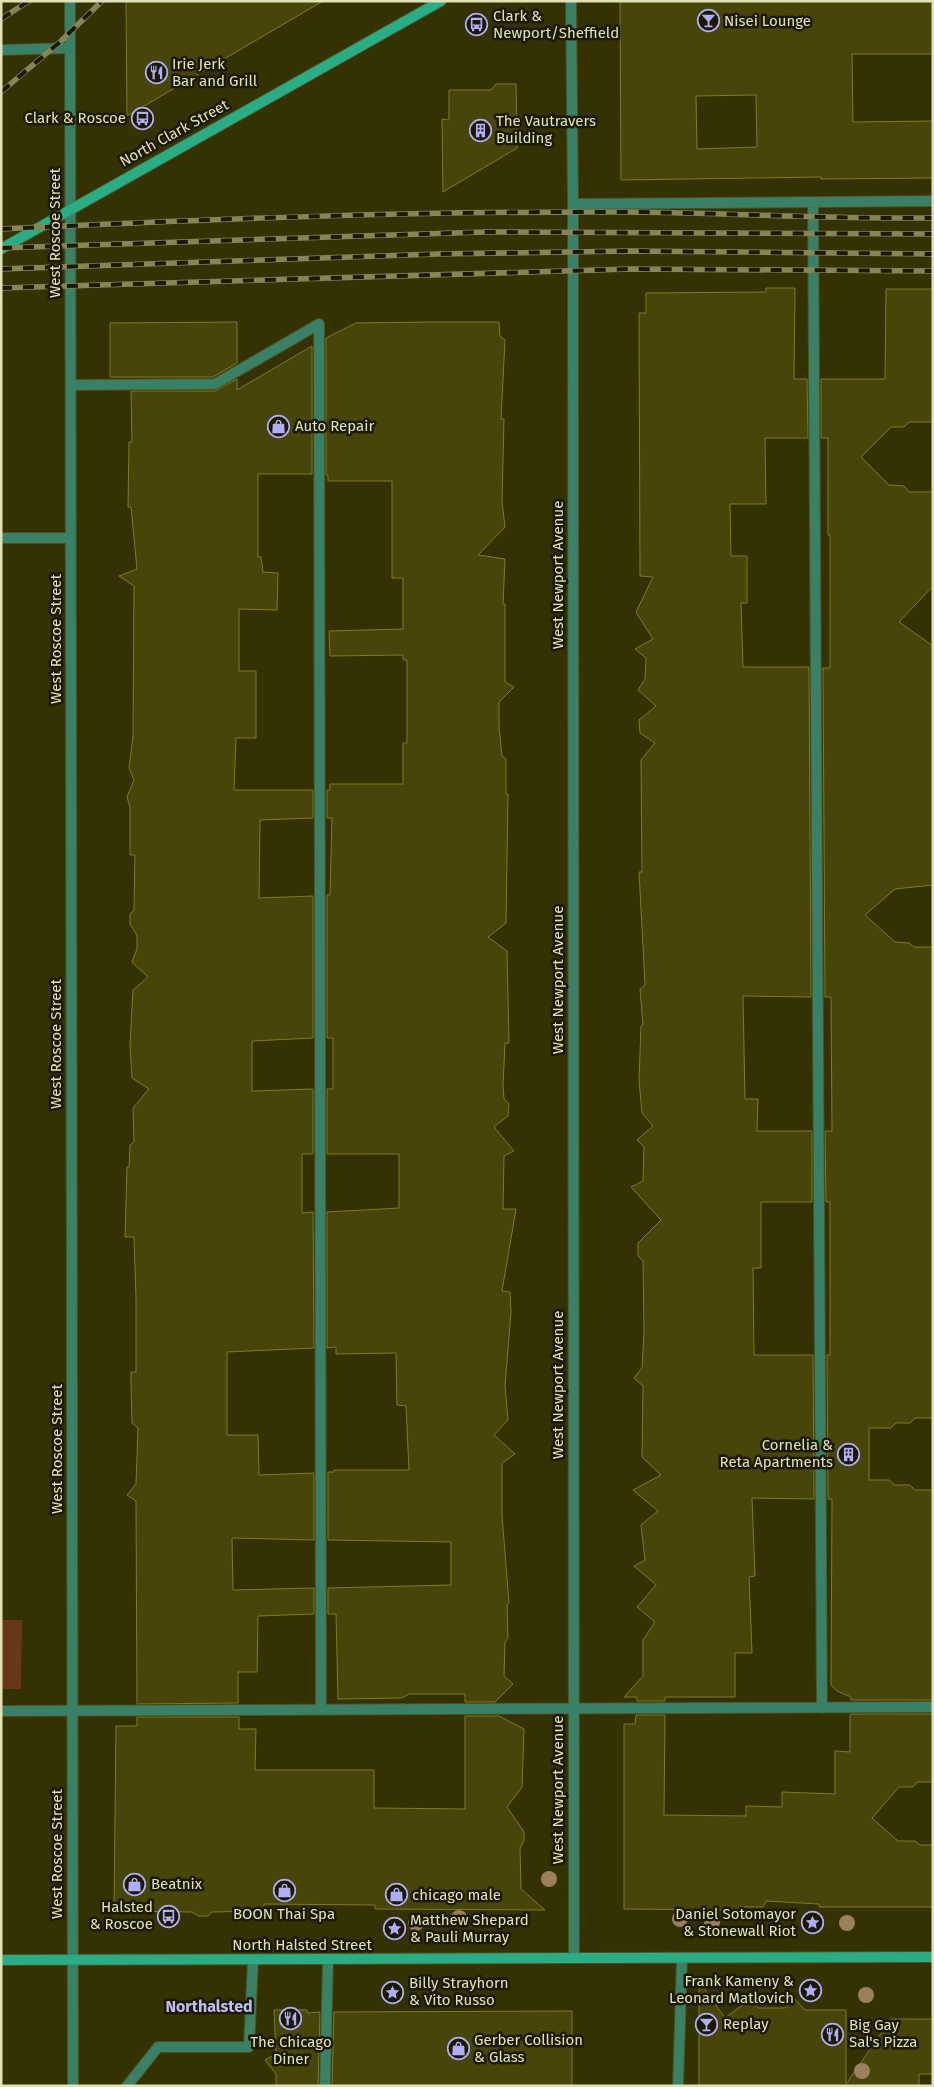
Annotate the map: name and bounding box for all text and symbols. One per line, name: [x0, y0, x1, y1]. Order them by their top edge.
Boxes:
place label: Clark & Newport/Sheffield: [493, 7, 619, 42]
bar icon: Nisei Lounge: [696, 9, 720, 33]
place label: Nisei Lounge: [724, 12, 811, 30]
bus stop icon: Clark & Newport/Sheffield: [465, 13, 489, 37]
place label: Irie Jerk Bar and Grill: [172, 55, 258, 90]
restaurant icon: Irie Jerk Bar and Grill: [144, 61, 168, 85]
street label: North Clark Street: [116, 95, 232, 170]
bus stop icon: Clark & Roscoe: [130, 106, 154, 130]
place label: Clark & Roscoe: [24, 109, 126, 127]
place label: The Vautravers Building: [496, 112, 596, 147]
building icon: The Vautravers Building: [468, 118, 492, 142]
street label: West Roscoe Street: [46, 167, 64, 298]
shop icon: Auto Repair: [267, 414, 291, 438]
place label: Auto Repair: [295, 417, 374, 435]
street label: West Newport Avenue: [549, 501, 567, 649]
street label: West Roscoe Street: [47, 573, 65, 704]
street label: West Newport Avenue: [549, 906, 567, 1054]
street label: West Roscoe Street: [47, 978, 65, 1109]
street label: West Newport Avenue: [549, 1311, 567, 1459]
street label: West Roscoe Street: [48, 1383, 66, 1514]
place label: Cornelia & Reta Apartments: [720, 1436, 833, 1471]
building icon: Cornelia & Reta Apartments: [837, 1442, 861, 1466]
street label: West Newport Avenue: [549, 1716, 567, 1864]
street label: West Roscoe Street: [48, 1788, 66, 1919]
shop icon: Beatnix: [123, 1872, 147, 1896]
place label: Beatnix: [151, 1875, 203, 1893]
shop icon: BOON Thai Spa: [272, 1879, 296, 1903]
shop icon: chicago male: [384, 1883, 408, 1907]
place label: chicago male: [412, 1886, 501, 1904]
place label: Halsted & Roscoe: [90, 1898, 153, 1933]
bus stop icon: Halsted & Roscoe: [157, 1904, 181, 1928]
place label: BOON Thai Spa: [233, 1905, 335, 1923]
place label: Daniel Sotomayor & Stonewall Riot: [675, 1905, 797, 1940]
place label: Matthew Shepard & Pauli Murray: [410, 1911, 529, 1946]
place icon: Daniel Sotomayor & Stonewall Riot: [800, 1911, 824, 1935]
place icon: Matthew Shepard & Pauli Murray: [382, 1917, 406, 1941]
street label: North Halsted Street: [232, 1936, 372, 1954]
place label: Frank Kameny & Leonard Matlovich: [669, 1972, 794, 2007]
place label: Billy Strayhorn & Vito Russo: [409, 1974, 509, 2009]
place icon: Frank Kameny & Leonard Matlovich: [798, 1978, 822, 2002]
place icon: Billy Strayhorn & Vito Russo: [381, 1980, 405, 2004]
district label: Northalsted: [165, 1997, 253, 2016]
restaurant icon: The Chicago Diner: [279, 2007, 303, 2031]
bar icon: Replay: [695, 2012, 719, 2036]
place label: Replay: [723, 2015, 769, 2033]
place label: Big Gay Sal's Pizza: [849, 2016, 917, 2051]
restaurant icon: Big Gay Sal's Pizza: [821, 2022, 845, 2046]
place label: Gerber Collision & Glass: [474, 2031, 583, 2066]
place label: The Chicago Diner: [250, 2033, 332, 2068]
shop icon: Gerber Collision & Glass: [446, 2037, 470, 2061]

